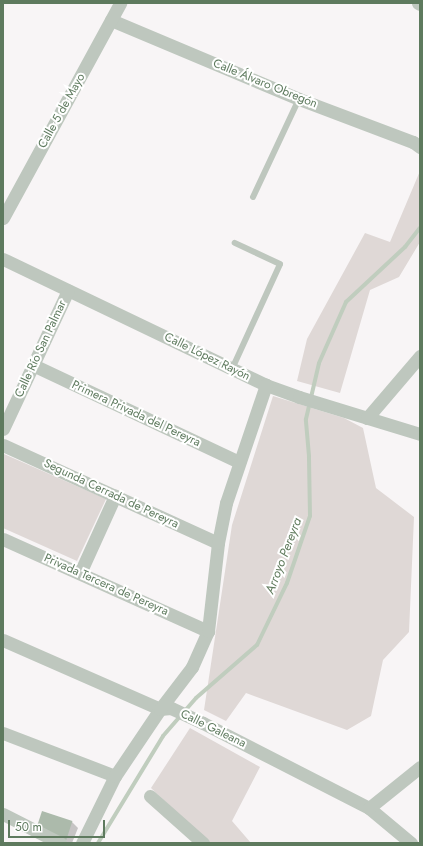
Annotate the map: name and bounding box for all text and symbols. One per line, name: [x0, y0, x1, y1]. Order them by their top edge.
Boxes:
street label: Calle Álvaro Obregón: [211, 56, 319, 112]
street label: Calle 5 de Mayo: [35, 71, 89, 151]
street label: Calle Río San Palmar: [12, 298, 70, 400]
street label: Calle López Rayón: [162, 330, 252, 384]
street label: Primera Privada del Pereyra: [69, 378, 203, 450]
street label: Segunda Cerrada de Pereyra: [41, 456, 181, 532]
water label: Arroyo Pereyra: [262, 516, 306, 596]
street label: Privada Tercera de Pereyra: [41, 551, 171, 619]
street label: Calle Galeana: [178, 707, 248, 751]
scale bar: [10, 812, 107, 838]
text: 50 m: [15, 818, 42, 836]

